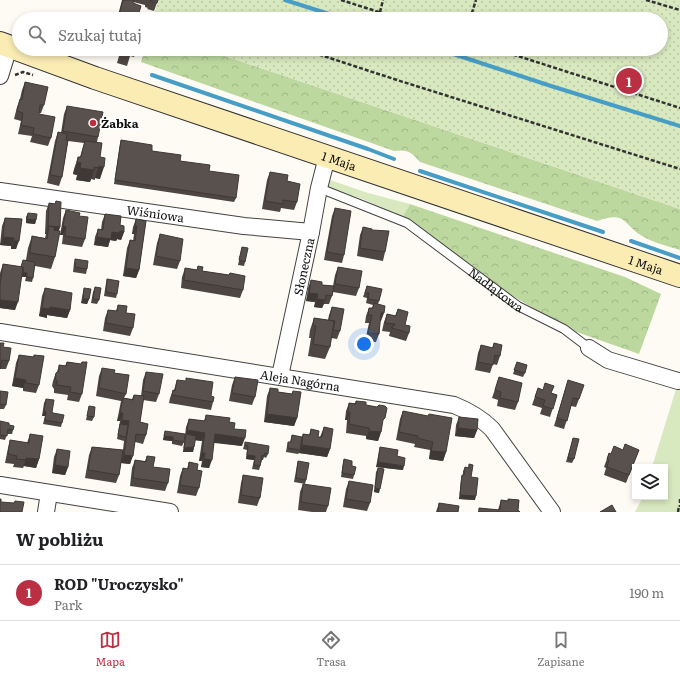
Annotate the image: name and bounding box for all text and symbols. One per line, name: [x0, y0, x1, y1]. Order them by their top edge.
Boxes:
search box: [12, 12, 668, 56]
icon: search: [26, 23, 48, 45]
text: Szukaj tutaj: [58, 23, 142, 46]
pin: 1: [616, 66, 642, 96]
place label: Żabka: [101, 114, 139, 132]
marker: Żabka: [88, 118, 98, 128]
street label: 1 Maja: [320, 146, 359, 175]
street label: Wiśniowa: [125, 200, 186, 226]
street label: Słoneczna: [289, 236, 319, 297]
street label: 1 Maja: [626, 250, 666, 279]
street label: Nadłąkowa: [465, 263, 527, 316]
your location: [354, 334, 374, 354]
street label: Aleja Nagórna: [259, 365, 342, 396]
map controls: [632, 464, 668, 500]
button: layers: [632, 464, 668, 500]
text: W pobliżu: [16, 526, 104, 551]
text: ROD "Uroczysko": [54, 572, 184, 595]
text: 1: [26, 583, 32, 602]
text: 190 m: [629, 583, 664, 602]
text: Park: [54, 595, 83, 614]
tab: Mapa: [96, 629, 125, 669]
tab: Trasa: [316, 629, 346, 669]
tab: Zapisane: [537, 629, 584, 669]

